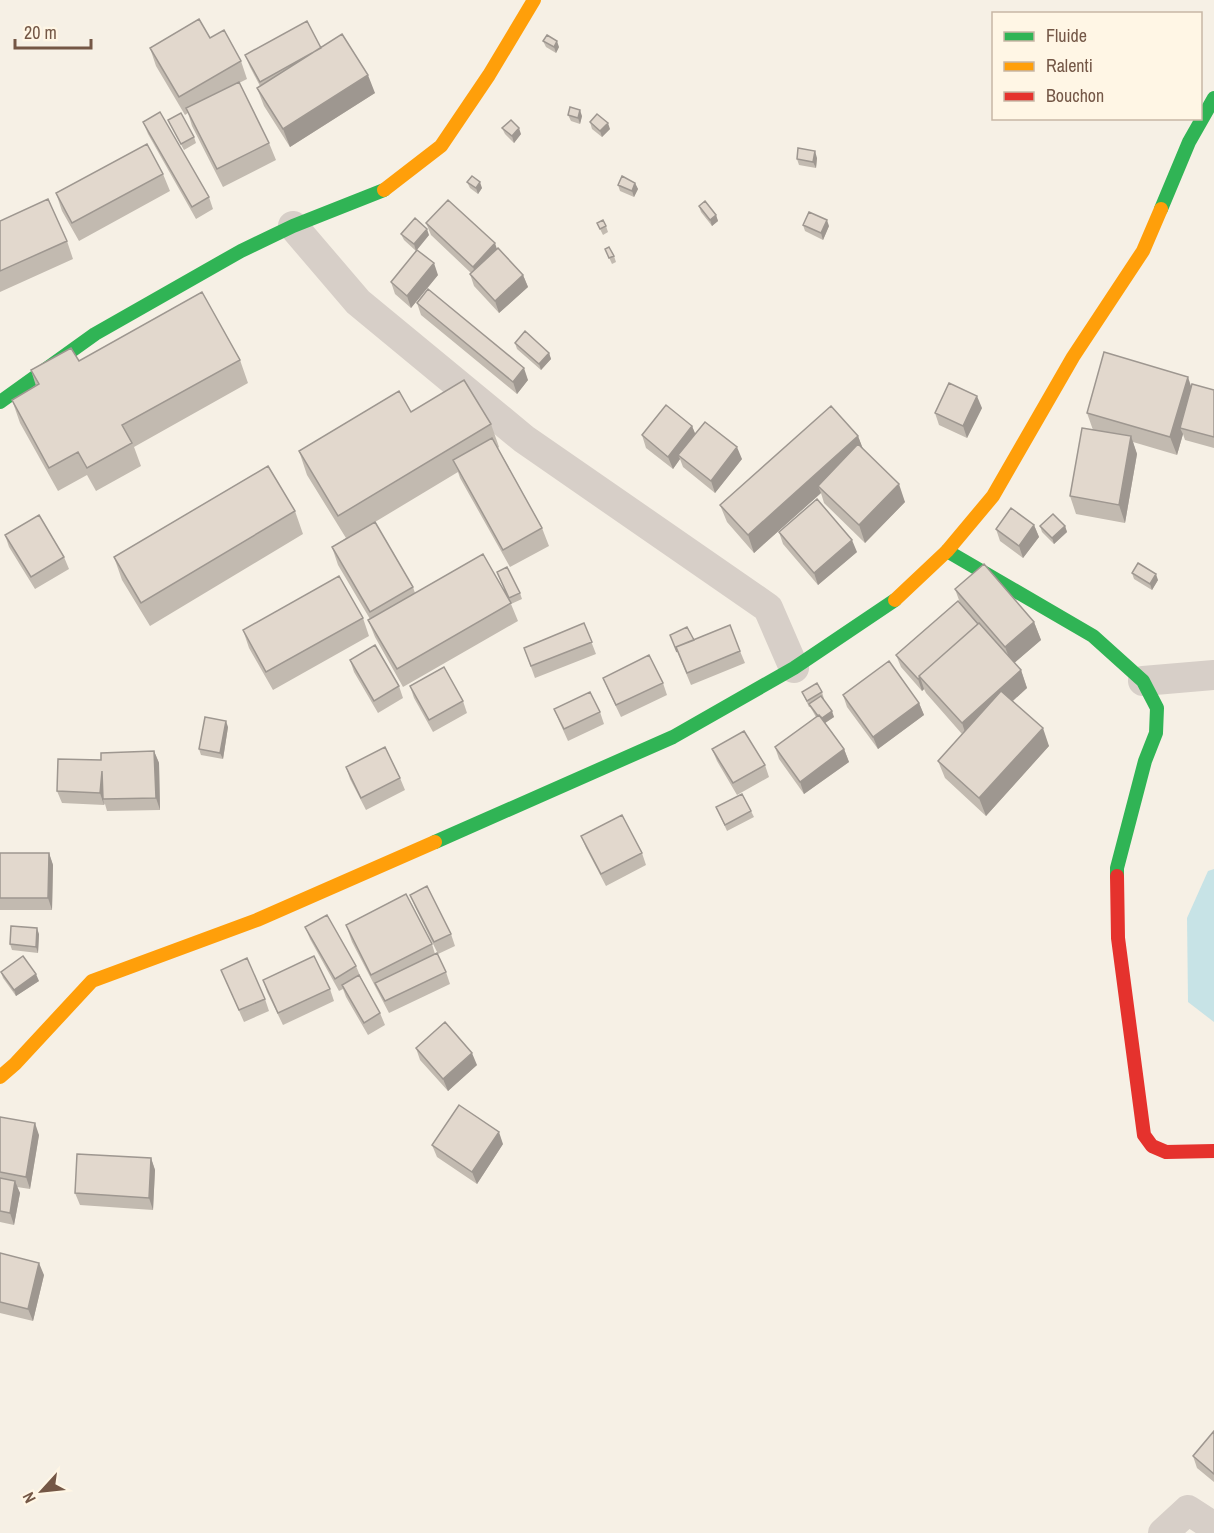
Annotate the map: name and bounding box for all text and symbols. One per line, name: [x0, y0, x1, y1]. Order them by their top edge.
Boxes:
scale bar: [15, 12, 92, 50]
legend: [992, 12, 1202, 120]
text: 20 m: [24, 20, 57, 45]
text: Fluide: [1046, 23, 1087, 48]
text: Ralenti: [1046, 53, 1093, 78]
text: Bouchon: [1046, 83, 1104, 108]
north arrow: [12, 1461, 72, 1521]
text: N: [17, 1489, 41, 1507]

